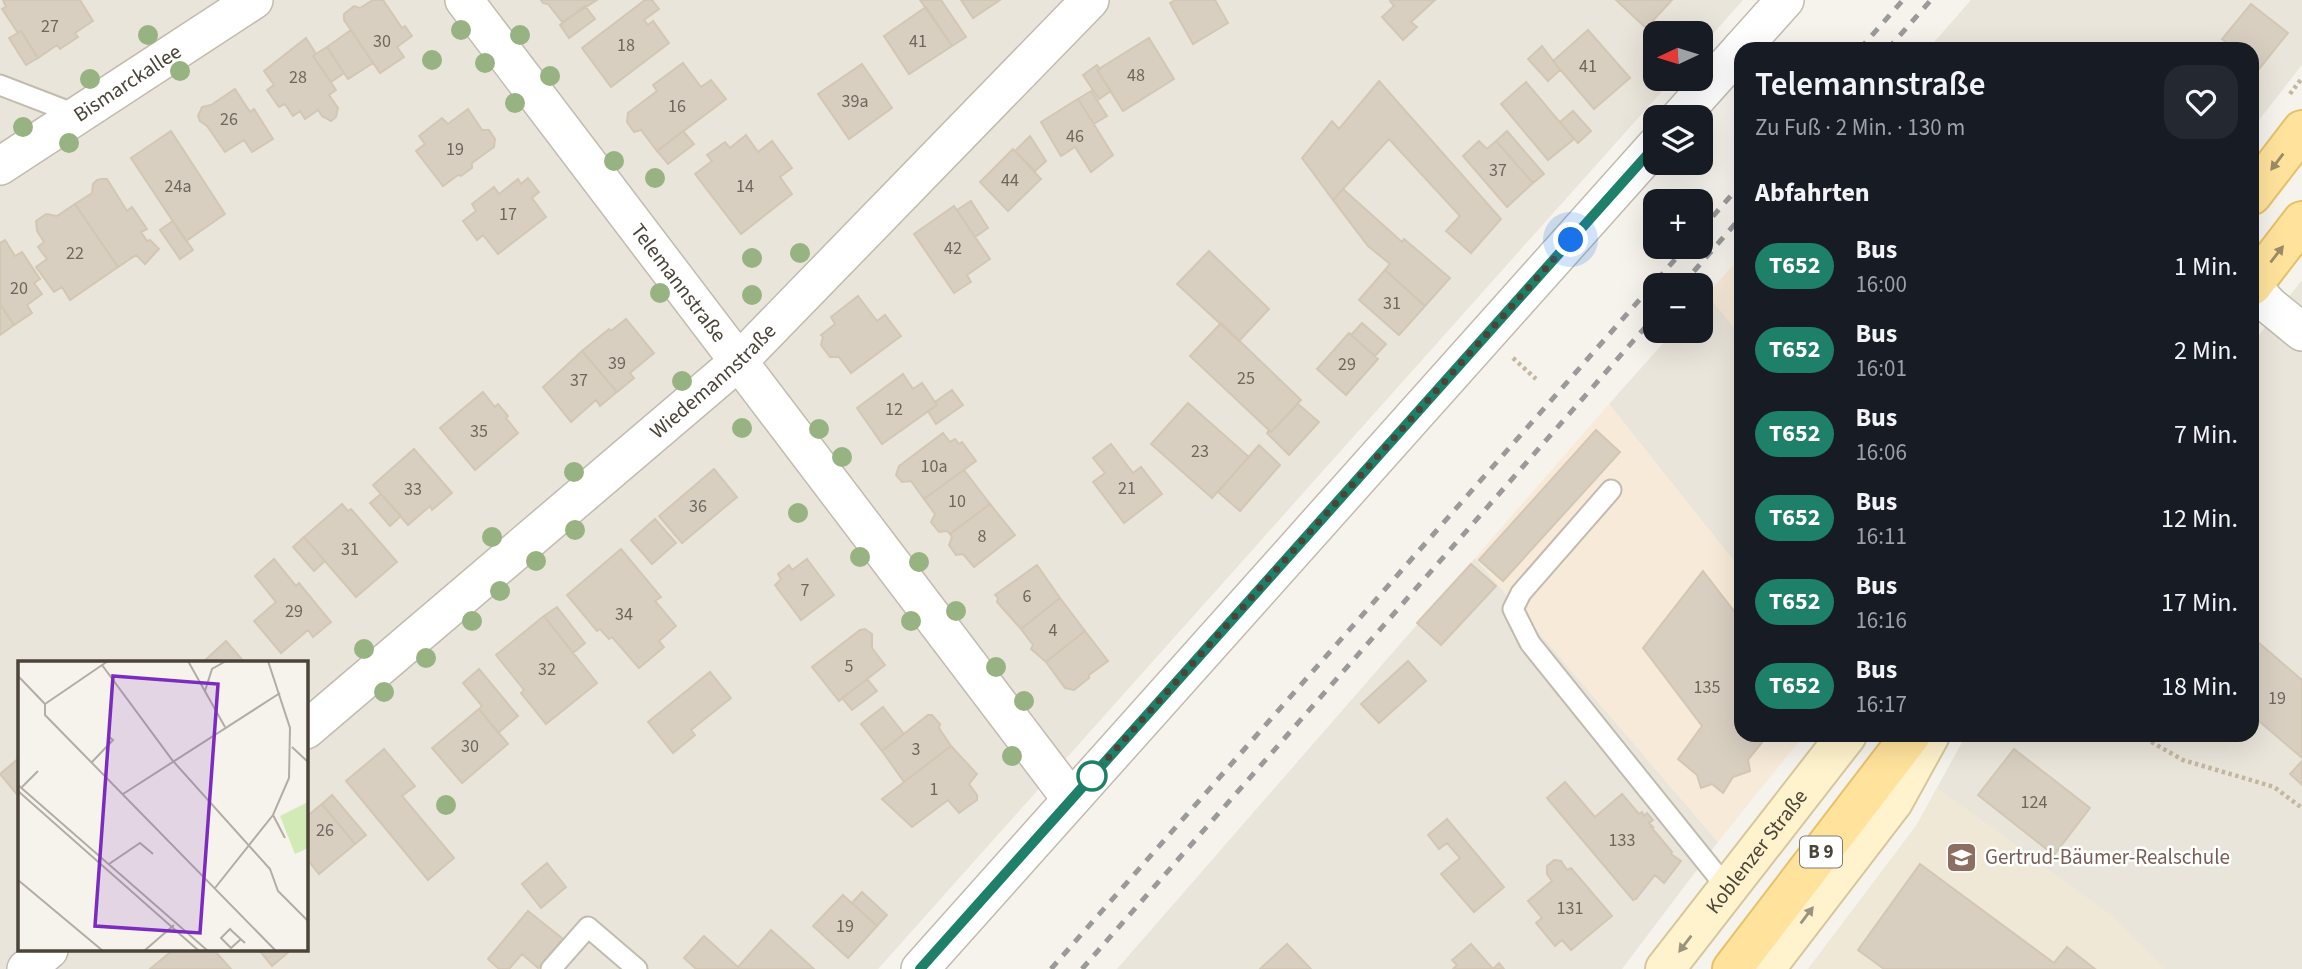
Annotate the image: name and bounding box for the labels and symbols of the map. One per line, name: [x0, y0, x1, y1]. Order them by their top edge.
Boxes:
house number: 27: [41, 14, 59, 39]
north arrow: [1643, 21, 1713, 91]
house number: 30: [373, 29, 391, 54]
house number: 41: [909, 29, 927, 54]
house number: 18: [617, 33, 635, 58]
street label: Bismarckallee: [67, 37, 187, 129]
house number: 41: [1579, 54, 1597, 79]
house number: 48: [1127, 63, 1145, 88]
house number: 28: [289, 65, 307, 90]
house number: 39a: [842, 89, 868, 114]
house number: 16: [668, 94, 686, 119]
house number: 26: [220, 107, 238, 132]
house number: 46: [1066, 124, 1084, 149]
house number: 19: [446, 137, 464, 162]
one-way arrow: [2270, 153, 2285, 171]
house number: 37: [1489, 158, 1507, 183]
house number: 44: [1001, 168, 1019, 193]
house number: 24a: [165, 174, 191, 199]
house number: 14: [736, 174, 754, 199]
house number: 17: [499, 202, 517, 227]
street label: Telemannstraße: [624, 217, 734, 348]
your location: [1553, 222, 1588, 257]
house number: 42: [944, 236, 962, 261]
house number: 22: [66, 241, 84, 266]
one-way arrow: [2270, 245, 2285, 263]
house number: 20: [10, 276, 28, 301]
house number: 31: [1383, 291, 1401, 316]
street label: Wiedemannstraße: [643, 317, 783, 446]
house number: 39: [608, 351, 626, 376]
house number: 29: [1338, 352, 1356, 377]
house number: 25: [1237, 366, 1255, 391]
house number: 37: [570, 368, 588, 393]
house number: 12: [885, 397, 903, 422]
house number: 35: [470, 419, 488, 444]
house number: 23: [1191, 439, 1209, 464]
house number: 10a: [921, 454, 947, 479]
house number: 21: [1118, 476, 1136, 501]
house number: 33: [404, 477, 422, 502]
house number: 10: [948, 489, 966, 514]
house number: 36: [689, 494, 707, 519]
house number: 8: [978, 524, 987, 549]
house number: 31: [341, 537, 359, 562]
house number: 7: [801, 578, 810, 603]
house number: 6: [1023, 584, 1032, 609]
house number: 29: [285, 599, 303, 624]
house number: 34: [615, 602, 633, 627]
house number: 4: [1049, 618, 1058, 643]
house number: 5: [845, 654, 854, 679]
house number: 32: [538, 657, 556, 682]
inset map: [18, 661, 308, 951]
house number: 135: [1694, 675, 1720, 700]
house number: 19: [2268, 686, 2286, 711]
house number: 30: [461, 734, 479, 759]
house number: 3: [912, 737, 921, 762]
unlabelled marker: [1077, 761, 1107, 791]
house number: 1: [930, 777, 938, 802]
street label: Koblenzer Straße: [1698, 783, 1815, 920]
house number: 124: [2021, 790, 2047, 815]
house number: 26: [316, 818, 334, 843]
house number: 133: [1609, 828, 1635, 853]
road number: B 9: [1800, 836, 1842, 867]
school or university icon: Gertrud-Bäumer-Realschule: [1945, 840, 1979, 874]
place label: Gertrud-Bäumer-Realschule: [1985, 842, 2230, 872]
house number: 131: [1557, 896, 1583, 921]
one-way arrow: [1799, 906, 1813, 924]
house number: 19: [836, 914, 854, 939]
one-way arrow: [1677, 934, 1692, 952]

